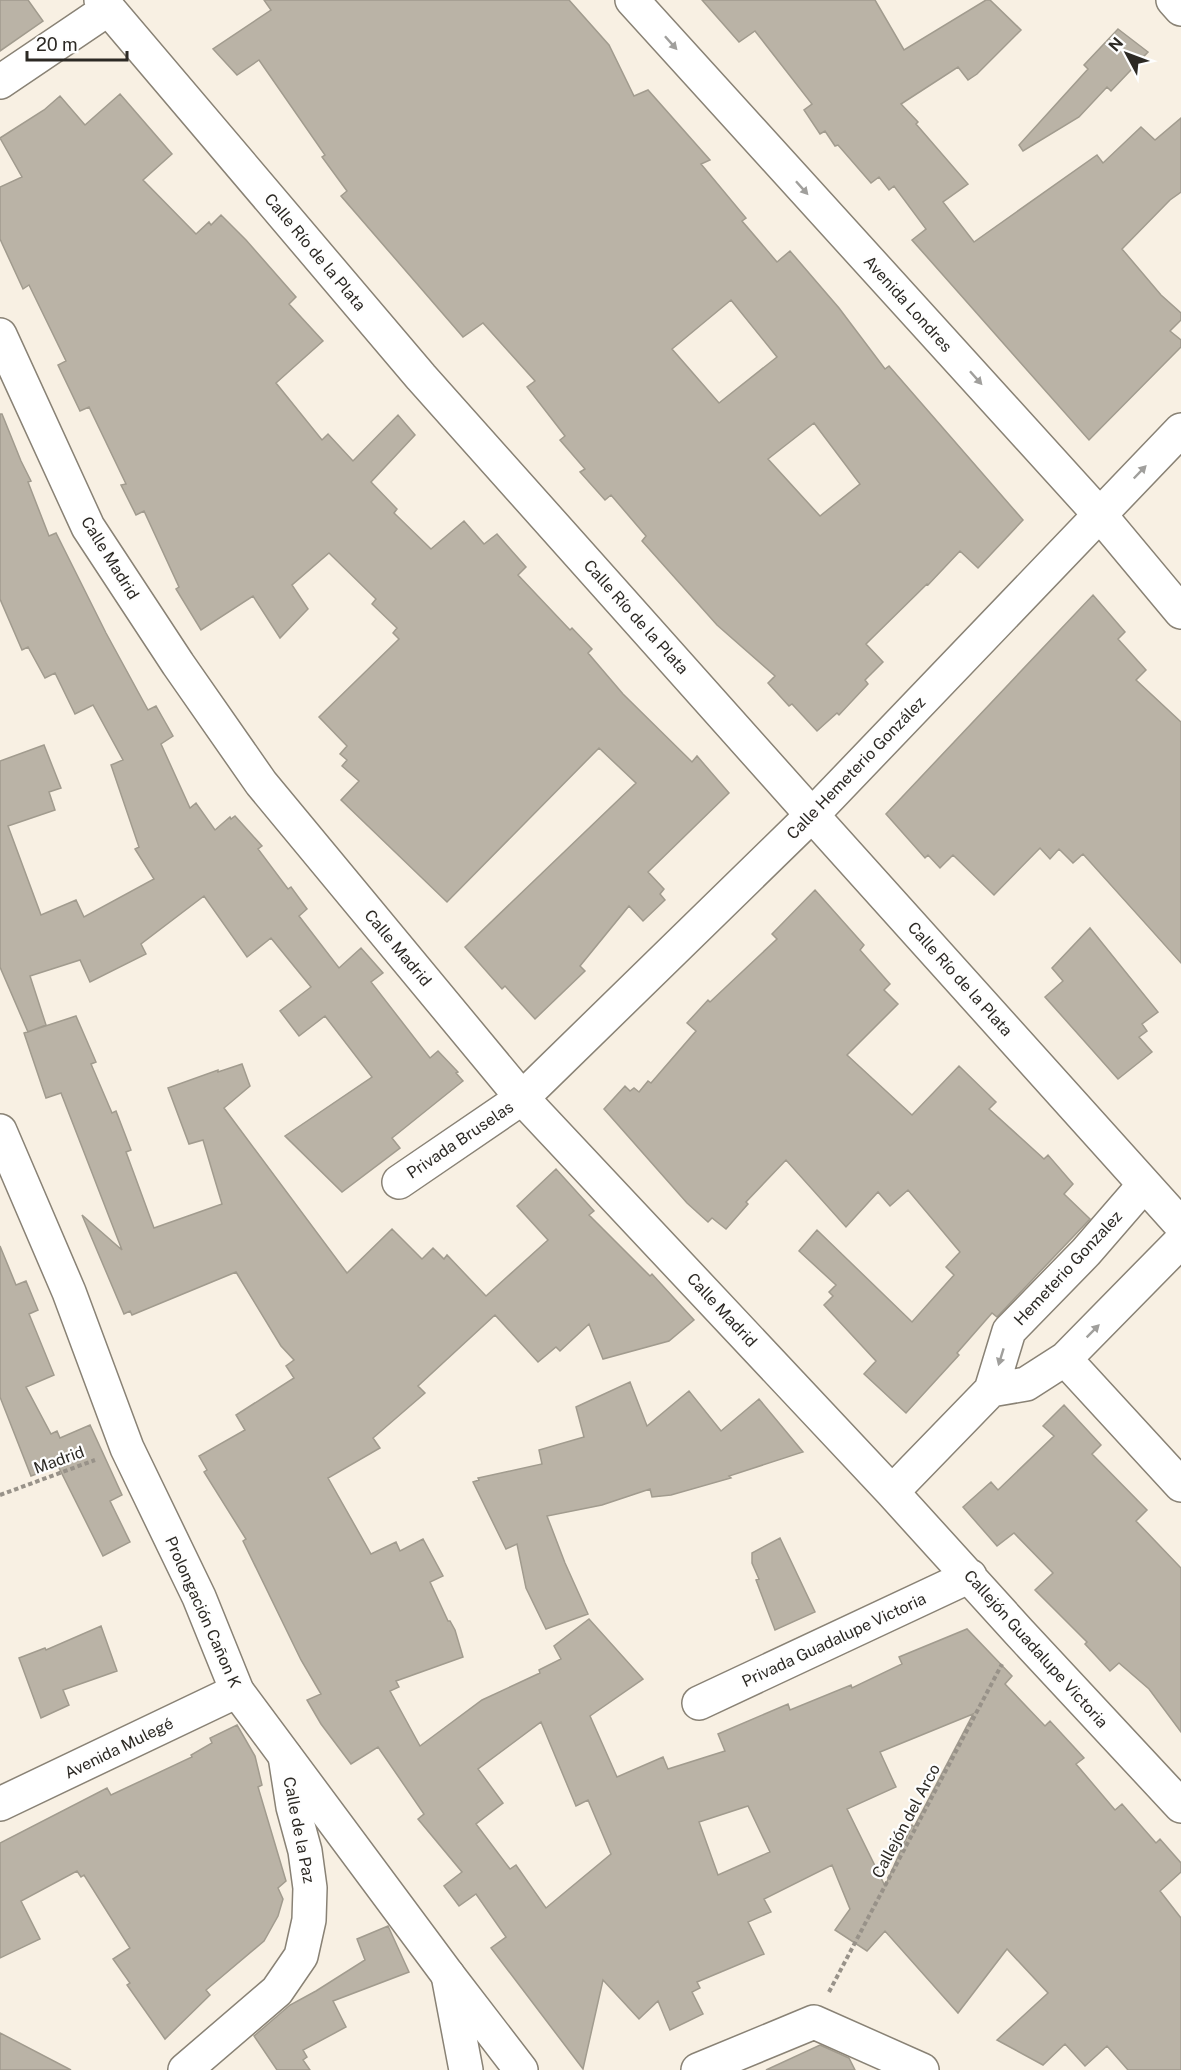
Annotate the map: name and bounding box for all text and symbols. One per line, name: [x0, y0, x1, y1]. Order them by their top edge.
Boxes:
scale bar: [27, 24, 128, 62]
north arrow: [1097, 24, 1157, 84]
text: 20 m: [36, 34, 78, 55]
text: N: [1105, 34, 1127, 55]
one-way arrow: [664, 36, 678, 51]
one-way arrow: [795, 180, 809, 195]
street label: Calle Río de la Plata: [260, 189, 370, 315]
street label: Avenida Londres: [860, 252, 956, 356]
one-way arrow: [969, 371, 983, 386]
one-way arrow: [1133, 465, 1147, 480]
street label: Calle Madrid: [77, 513, 143, 603]
street label: Calle Río de la Plata: [580, 556, 692, 678]
street label: Calle Hemeterio González: [783, 692, 929, 843]
street label: Calle Madrid: [361, 906, 435, 990]
street label: Calle Río de la Plata: [904, 918, 1016, 1040]
street label: Privada Bruselas: [403, 1097, 517, 1183]
street label: Hemeterio Gonzalez: [1010, 1207, 1126, 1329]
street label: Calle Madrid: [683, 1269, 761, 1351]
one-way arrow: [1085, 1324, 1099, 1338]
one-way arrow: [996, 1348, 1005, 1366]
street label: Madrid: [31, 1442, 87, 1478]
street label: Prolongación Cañon K: [161, 1533, 245, 1691]
street label: Callejón Guadalupe Victoria: [960, 1566, 1112, 1732]
street label: Privada Guadalupe Victoria: [739, 1589, 929, 1691]
street label: Avenida Mulegé: [62, 1713, 176, 1783]
street label: Callejón del Arco: [868, 1761, 944, 1881]
street label: Calle de la Paz: [279, 1775, 319, 1885]

